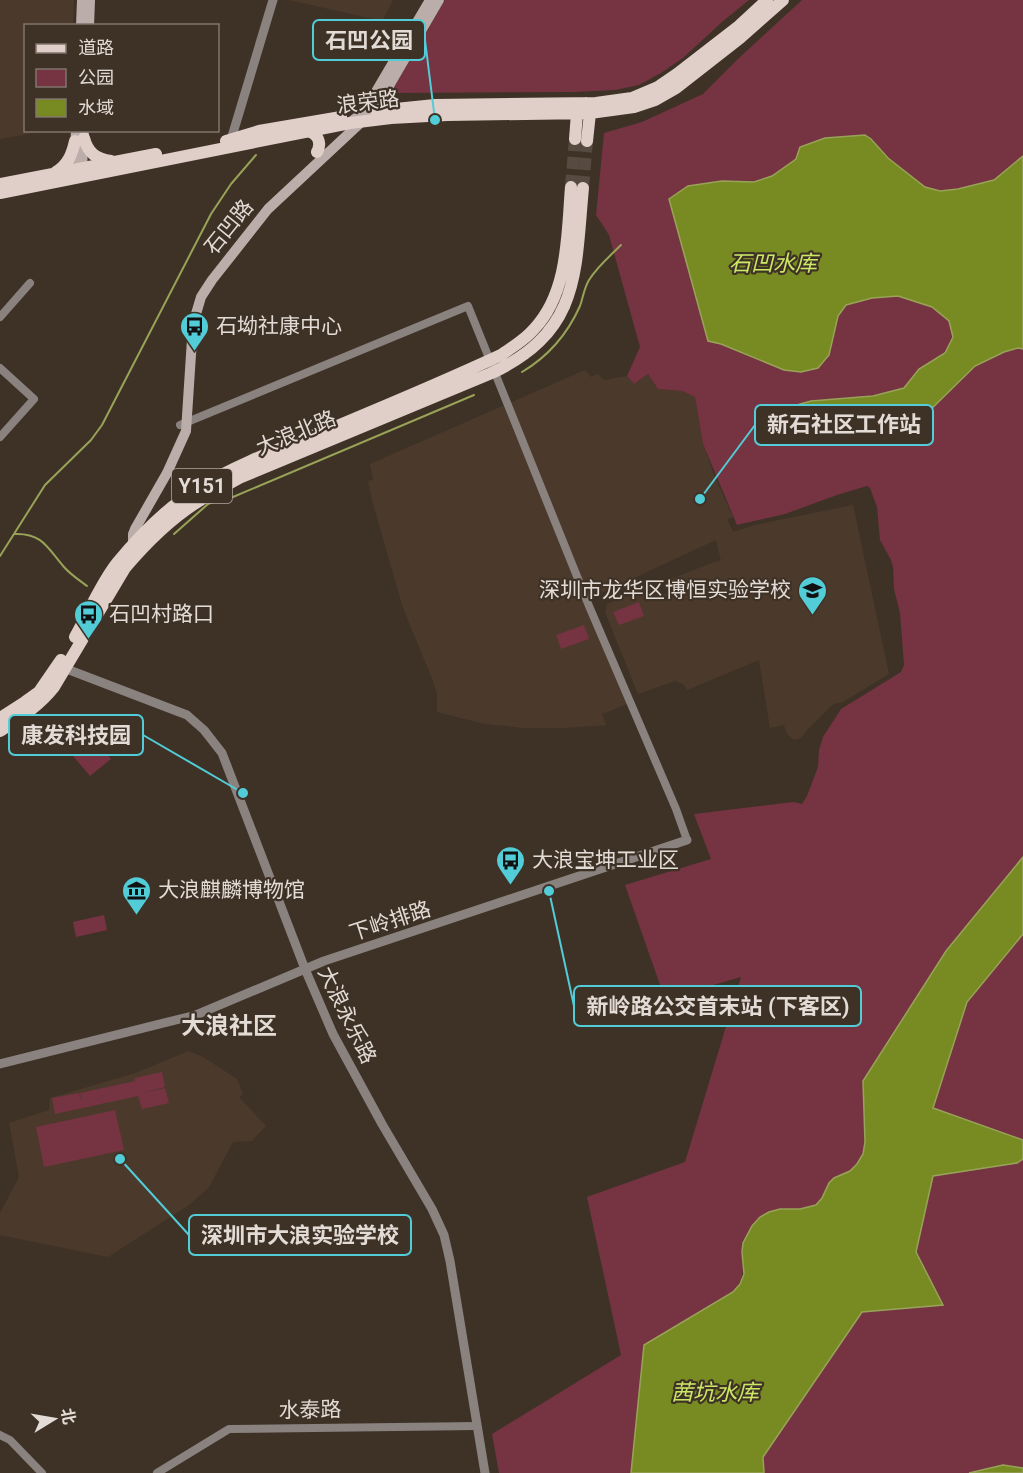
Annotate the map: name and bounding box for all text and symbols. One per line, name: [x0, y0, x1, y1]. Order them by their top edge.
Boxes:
callout: 石凹公园: [313, 20, 425, 60]
legend: [24, 24, 219, 132]
text: 石凹公园: [325, 28, 413, 53]
text: 道路: [78, 37, 114, 58]
text: 公园: [78, 67, 114, 88]
street label: 浪荣路: [335, 86, 401, 118]
text: 水域: [78, 97, 114, 118]
street label: 石凹路: [200, 195, 258, 259]
water label: 石凹水库: [729, 251, 821, 276]
bus stop icon: 石坳社康中心: [179, 310, 211, 352]
place label: 石坳社康中心: [216, 314, 342, 338]
callout: 新石社区工作站: [755, 405, 933, 445]
street label: 大浪北路: [253, 406, 339, 460]
text: 新石社区工作站: [767, 412, 921, 437]
road number: Y151: [172, 469, 232, 503]
school or university icon: 深圳市龙华区博恒实验学校: [796, 574, 828, 616]
place label: 深圳市龙华区博恒实验学校: [539, 578, 791, 602]
bus stop icon: 石凹村路口: [72, 598, 104, 640]
place label: 石凹村路口: [109, 602, 214, 626]
callout: 康发科技园: [9, 715, 143, 755]
text: 康发科技园: [21, 723, 131, 748]
bus stop icon: 大浪宝坤工业区: [495, 844, 527, 886]
place label: 大浪宝坤工业区: [532, 848, 679, 872]
museum icon: 大浪麒麟博物馆: [121, 874, 153, 916]
place label: 大浪麒麟博物馆: [158, 878, 305, 902]
street label: 下岭排路: [346, 897, 434, 945]
street label: 大浪永乐路: [313, 963, 381, 1067]
callout: 新岭路公交首末站 (下客区): [574, 986, 861, 1026]
text: 新岭路公交首末站 (下客区): [587, 994, 849, 1019]
district label: 大浪社区: [181, 1012, 277, 1040]
callout: 深圳市大浪实验学校: [189, 1215, 411, 1255]
text: 深圳市大浪实验学校: [201, 1223, 399, 1248]
water label: 茜坑水库: [671, 1380, 763, 1405]
north arrow: [24, 1389, 84, 1449]
street label: 水泰路: [278, 1397, 342, 1423]
text: 北: [57, 1407, 79, 1426]

